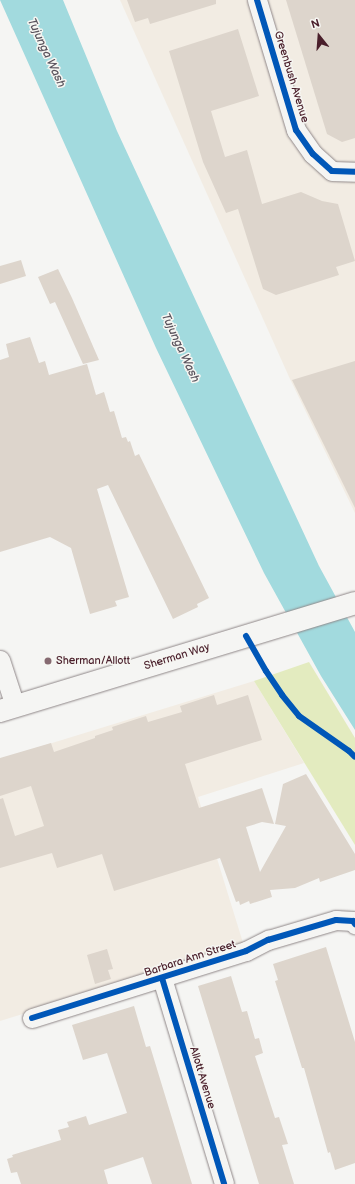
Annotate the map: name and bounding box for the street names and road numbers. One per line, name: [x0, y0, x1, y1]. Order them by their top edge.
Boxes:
street label: Greenbush Avenue: [271, 30, 311, 124]
street label: Sherman Way: [142, 641, 212, 673]
street label: Barbara Ann Street: [143, 938, 237, 980]
street label: Allott Avenue: [186, 1045, 218, 1111]

